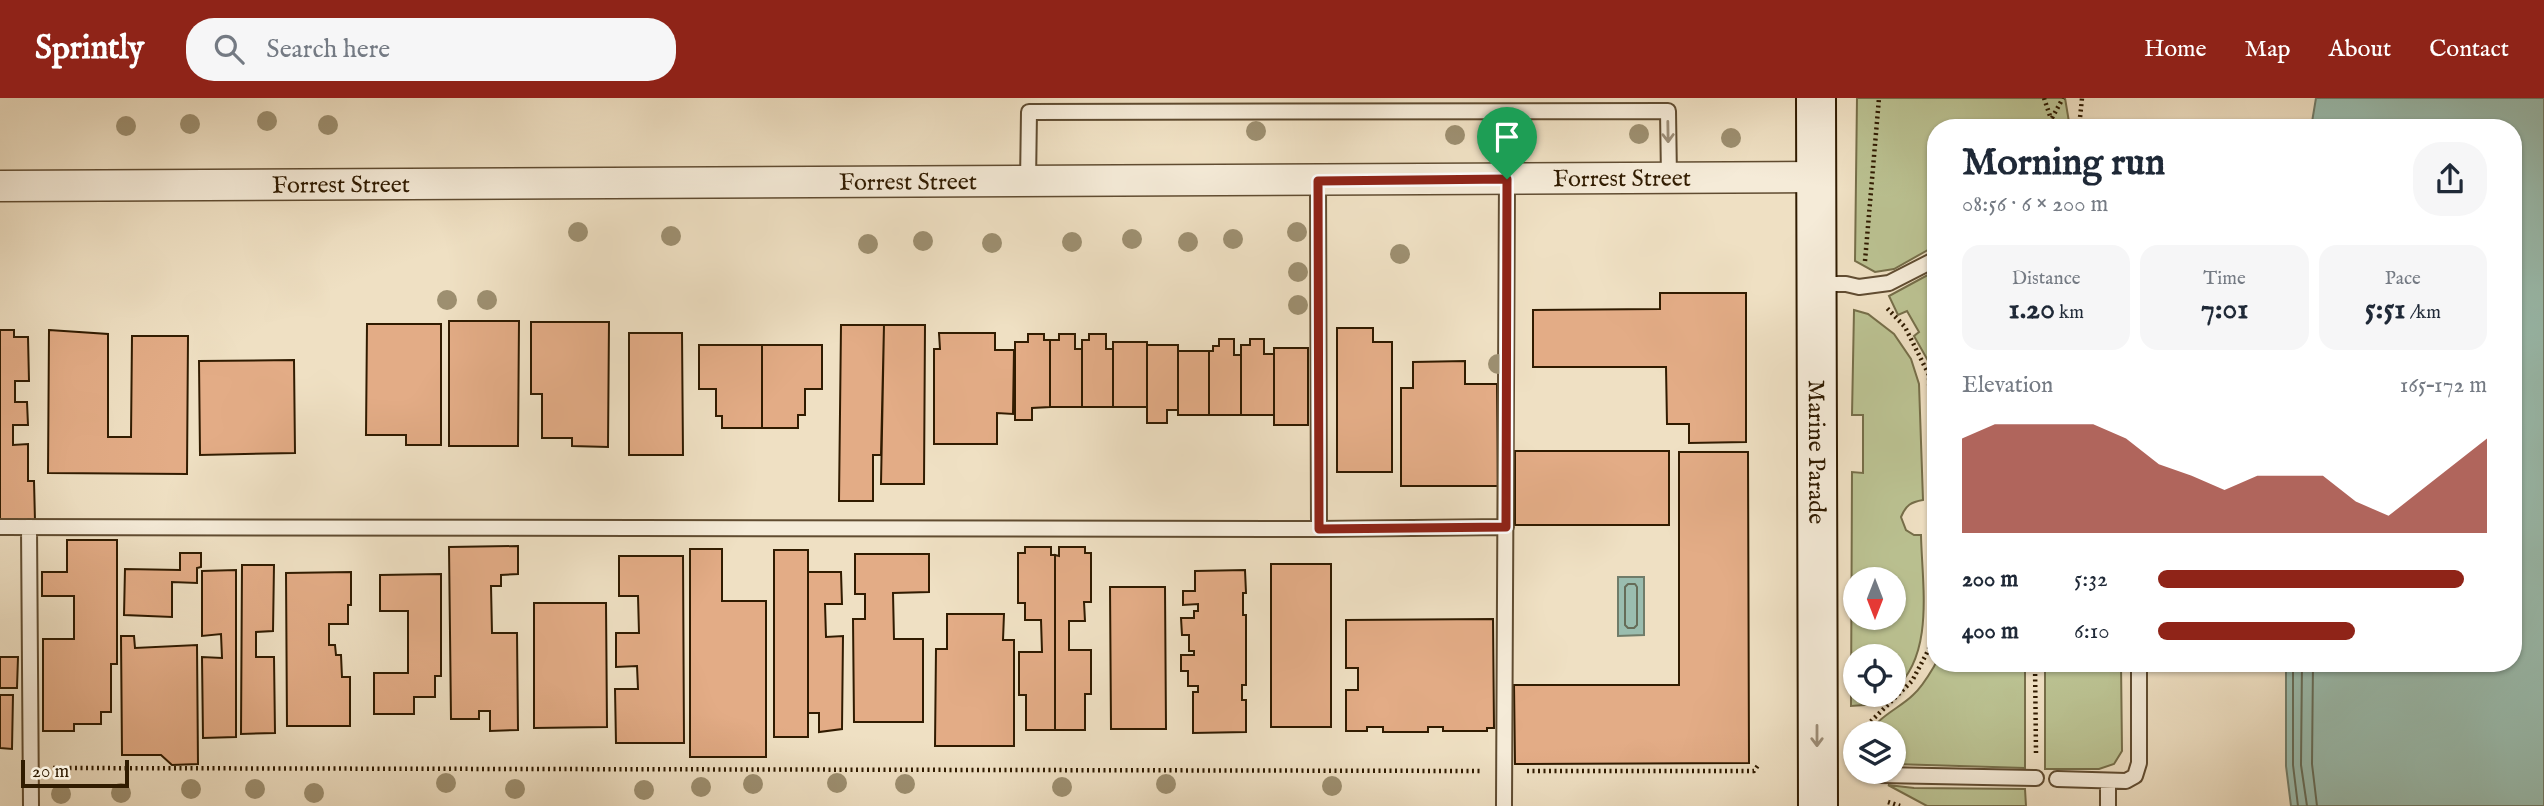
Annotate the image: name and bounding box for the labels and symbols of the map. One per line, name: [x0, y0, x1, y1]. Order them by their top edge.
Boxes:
pin: [1477, 107, 1537, 179]
one-way arrow: [1661, 120, 1675, 143]
street label: Forrest Street: [1553, 164, 1691, 195]
street label: Forrest Street: [839, 167, 977, 199]
street label: Forrest Street: [272, 170, 410, 202]
street label: Marine Parade: [1800, 380, 1831, 524]
north arrow: [1843, 567, 1906, 630]
one-way arrow: [1811, 724, 1824, 747]
scale bar: [21, 757, 130, 789]

